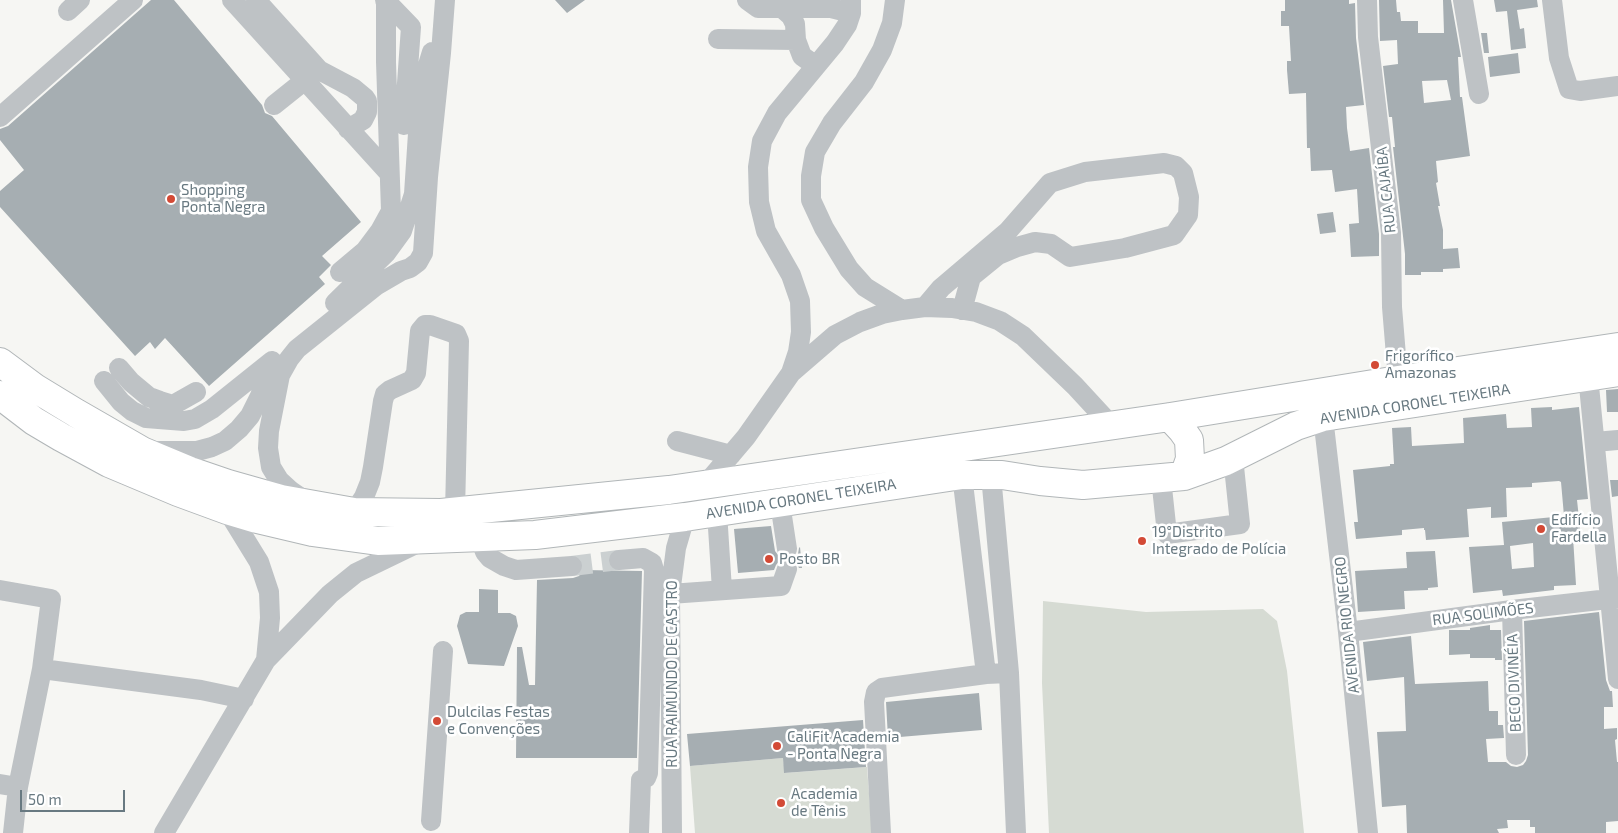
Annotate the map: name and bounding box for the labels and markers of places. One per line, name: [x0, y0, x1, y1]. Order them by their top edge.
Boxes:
place label: Shopping Ponta Negra: [181, 181, 266, 216]
marker: Shopping Ponta Negra: [165, 193, 177, 205]
place label: Frigorífico Amazonas: [1385, 347, 1456, 382]
marker: Frigorífico Amazonas: [1369, 359, 1381, 371]
place label: Edifício Fardella: [1551, 511, 1607, 546]
place label: 19°Distrito Integrado de Polícia: [1152, 523, 1286, 558]
marker: Edifício Fardella: [1535, 523, 1547, 535]
marker: 19°Distrito Integrado de Polícia: [1136, 535, 1148, 547]
place label: Posto BR: [779, 550, 840, 568]
marker: Posto BR: [763, 553, 775, 565]
place label: Dulcilas Festas e Convenções: [447, 703, 550, 738]
marker: Dulcilas Festas e Convenções: [431, 715, 443, 727]
place label: CaliFit Academia - Ponta Negra: [787, 728, 899, 763]
marker: CaliFit Academia - Ponta Negra: [771, 740, 783, 752]
place label: Academia de Tênis: [791, 785, 858, 820]
marker: Academia de Tênis: [775, 797, 787, 809]

